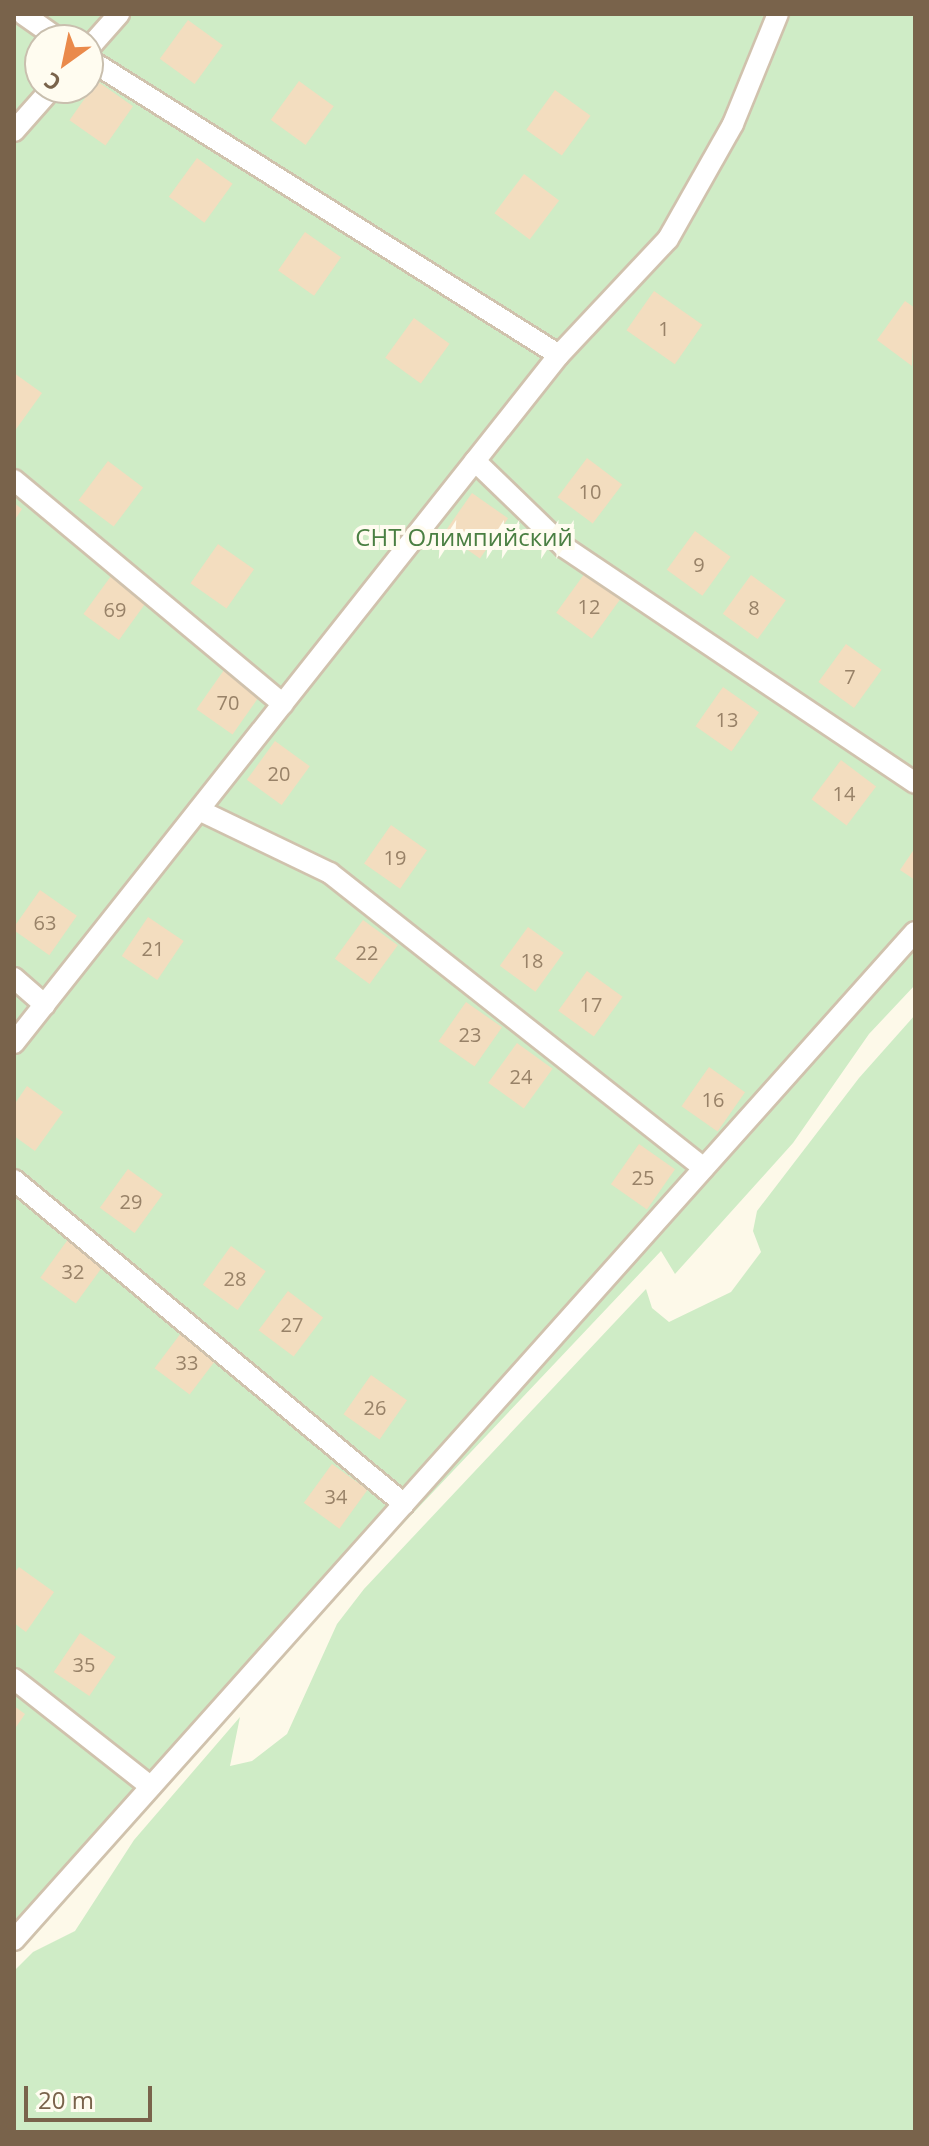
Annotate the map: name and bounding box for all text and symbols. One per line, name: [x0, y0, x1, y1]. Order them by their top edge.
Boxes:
north arrow: [24, 24, 104, 104]
text: С: [38, 66, 66, 99]
house number: 1: [658, 316, 670, 340]
house number: 10: [579, 479, 601, 503]
park label: СНТ Олимпийский: [355, 523, 573, 551]
house number: 9: [693, 552, 705, 576]
house number: 12: [578, 594, 600, 618]
house number: 8: [748, 595, 760, 619]
house number: 69: [104, 597, 126, 621]
house number: 7: [844, 664, 856, 688]
house number: 70: [217, 690, 239, 714]
house number: 13: [716, 707, 738, 731]
house number: 20: [268, 761, 290, 785]
house number: 14: [833, 781, 855, 805]
house number: 19: [384, 845, 406, 869]
house number: 63: [34, 910, 56, 934]
house number: 21: [142, 936, 164, 960]
house number: 22: [356, 940, 378, 964]
house number: 18: [521, 948, 543, 972]
house number: 17: [580, 992, 602, 1016]
house number: 23: [459, 1022, 481, 1046]
house number: 24: [510, 1064, 532, 1088]
house number: 16: [702, 1087, 724, 1111]
house number: 25: [632, 1165, 654, 1189]
house number: 29: [120, 1189, 142, 1213]
house number: 32: [62, 1259, 84, 1283]
house number: 28: [224, 1266, 246, 1290]
house number: 27: [281, 1312, 303, 1336]
house number: 33: [176, 1350, 198, 1374]
house number: 26: [364, 1395, 386, 1419]
house number: 34: [325, 1484, 347, 1508]
house number: 35: [73, 1652, 95, 1676]
scale bar: [28, 2070, 156, 2120]
text: 20 m: [38, 2083, 94, 2116]

